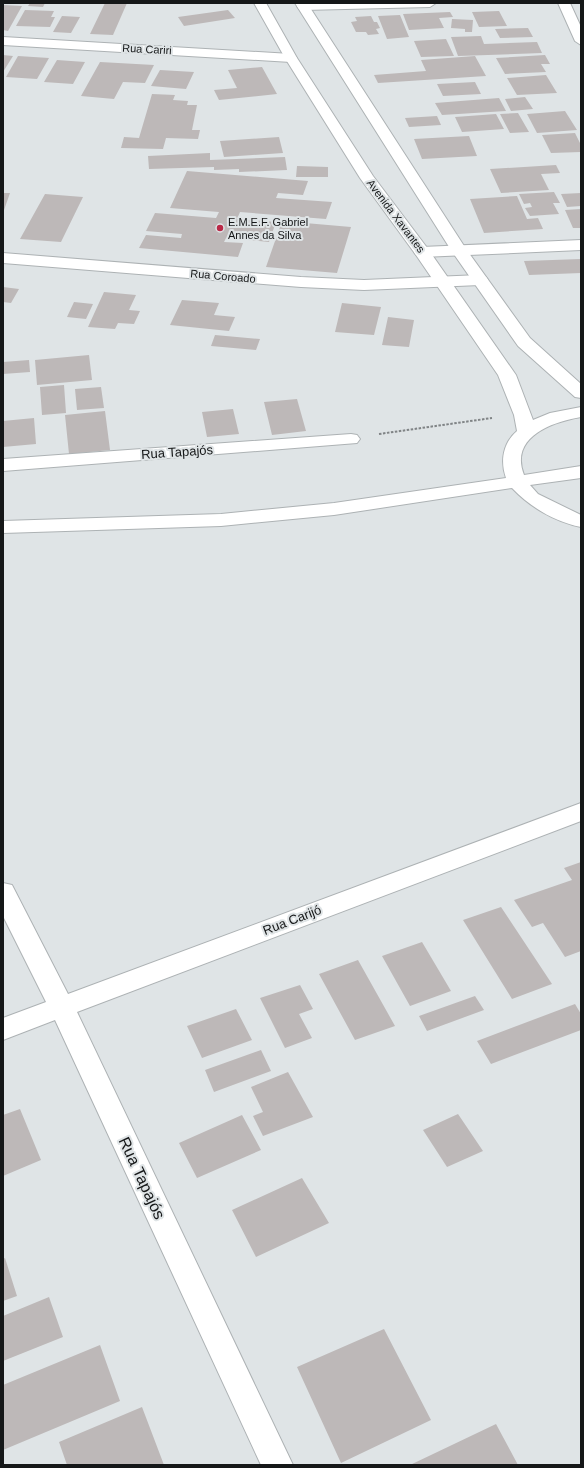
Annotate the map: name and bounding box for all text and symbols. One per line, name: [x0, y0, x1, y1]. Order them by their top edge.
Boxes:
street label: Rua Cariri: [122, 42, 172, 56]
street label: Avenida Xavantes: [365, 177, 428, 255]
place label: E.M.E.F. Gabriel Annes da Silva: [228, 216, 308, 241]
marker: E.M.E.F. Gabriel Annes da Silva: [215, 223, 225, 233]
street label: Rua Coroado: [190, 267, 256, 285]
street label: Rua Tapajós: [141, 442, 214, 462]
street label: Rua Carijó: [261, 902, 323, 938]
street label: Rua Tapajós: [116, 1134, 168, 1222]

